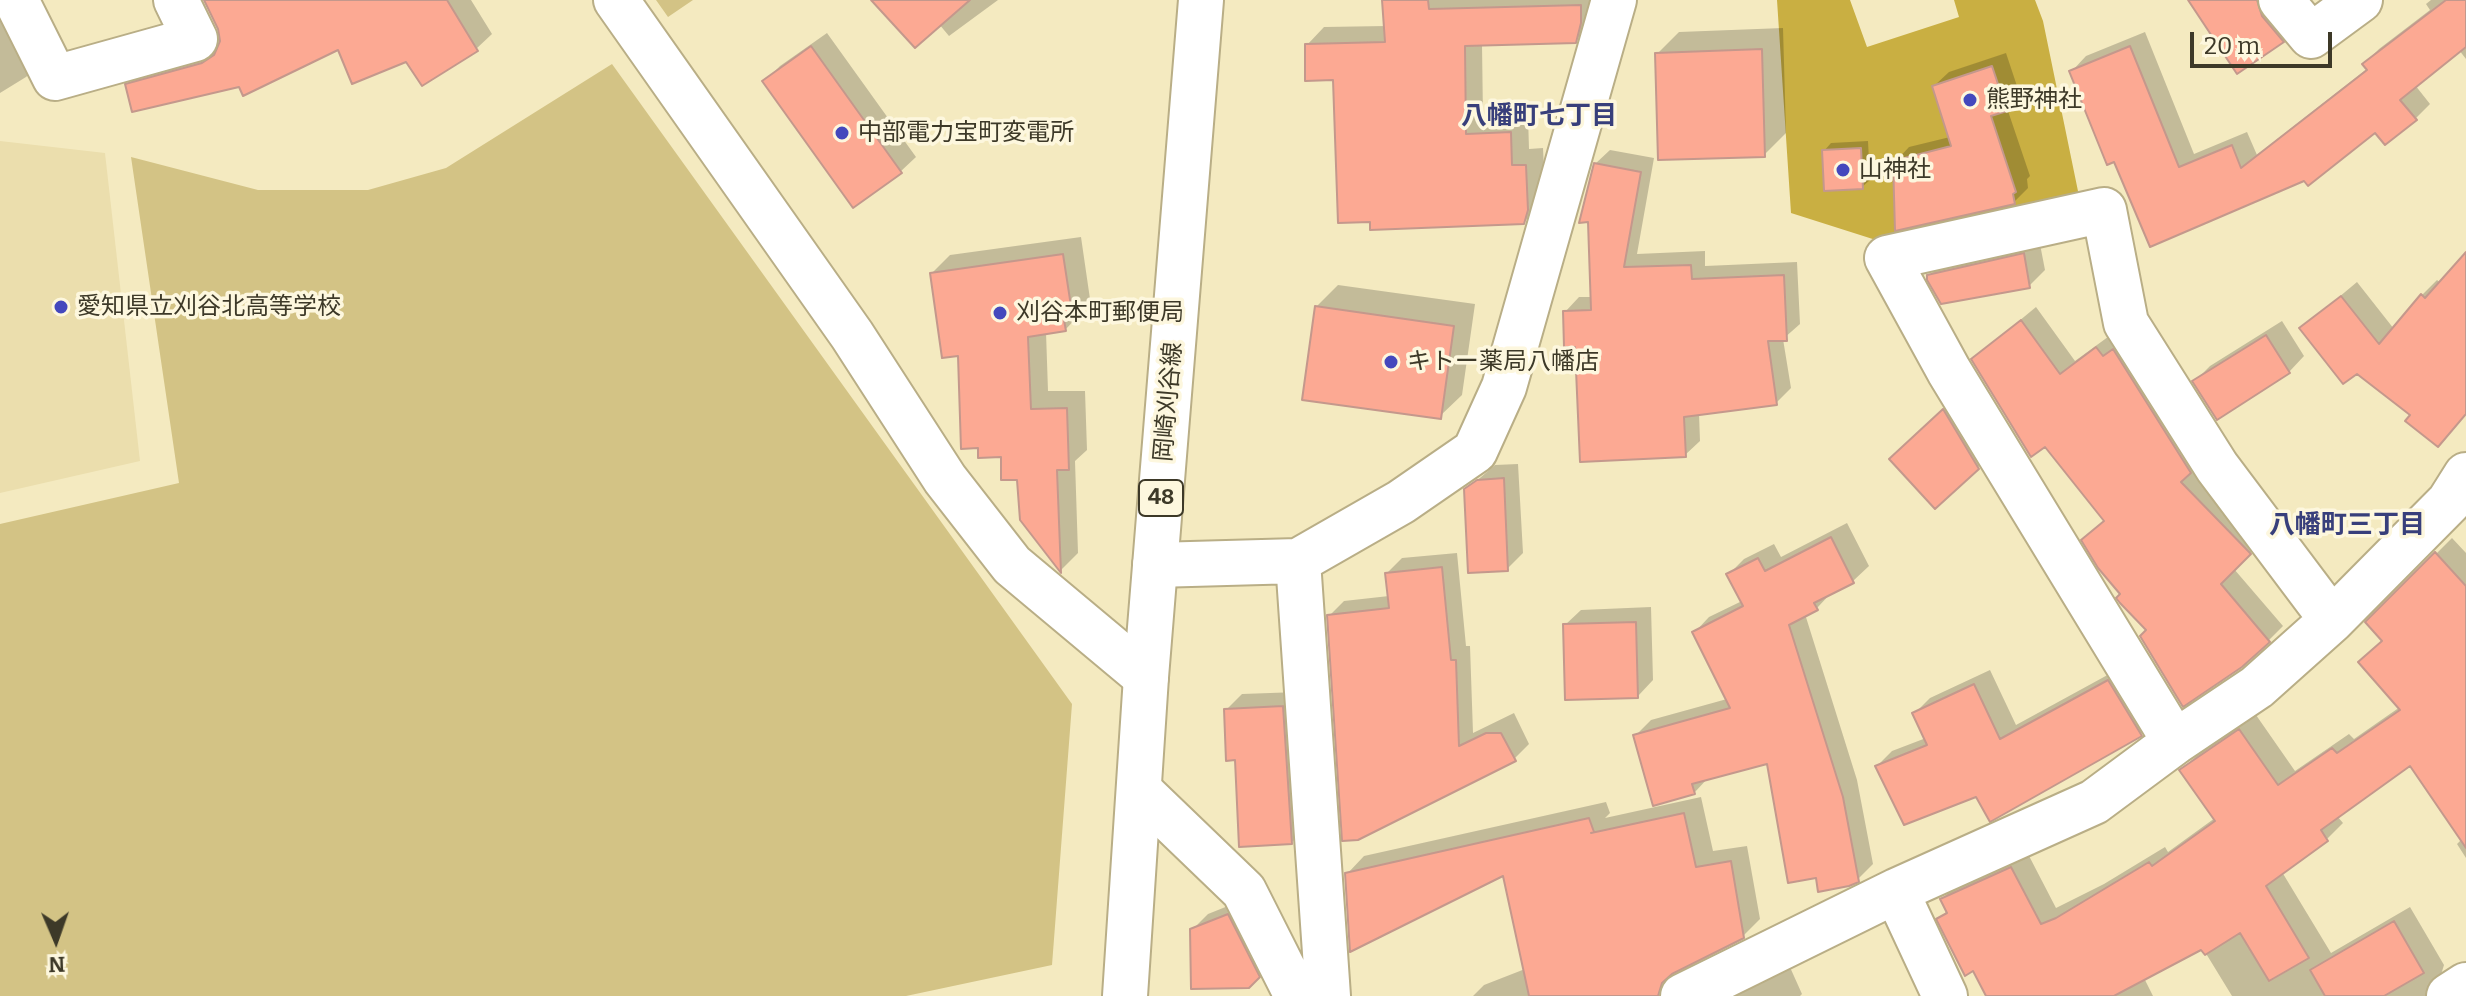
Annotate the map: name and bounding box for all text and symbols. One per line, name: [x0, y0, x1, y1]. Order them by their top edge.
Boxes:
scale bar: [2194, 16, 2336, 66]
text: 20 m: [2204, 32, 2260, 60]
place label: 熊野神社: [1986, 86, 2082, 114]
marker: 熊野神社: [1961, 91, 1979, 109]
district label: 八幡町七丁目: [1461, 101, 1617, 133]
place label: 中部電力宝町変電所: [858, 119, 1074, 147]
marker: 中部電力宝町変電所: [833, 124, 851, 142]
place label: 山神社: [1859, 156, 1931, 184]
marker: 山神社: [1834, 161, 1852, 179]
place label: 愛知県立刈谷北高等学校: [77, 293, 341, 321]
marker: 愛知県立刈谷北高等学校: [52, 298, 70, 316]
place label: 刈谷本町郵便局: [1016, 299, 1184, 327]
marker: 刈谷本町郵便局: [991, 304, 1009, 322]
street label: 岡崎刈谷線: [1149, 341, 1189, 463]
place label: キトー薬局八幡店: [1407, 348, 1599, 376]
marker: キトー薬局八幡店: [1382, 353, 1400, 371]
road number: 48: [1139, 480, 1183, 516]
district label: 八幡町三丁目: [2269, 510, 2425, 542]
north arrow: [16, 900, 96, 980]
text: N: [48, 951, 66, 978]

